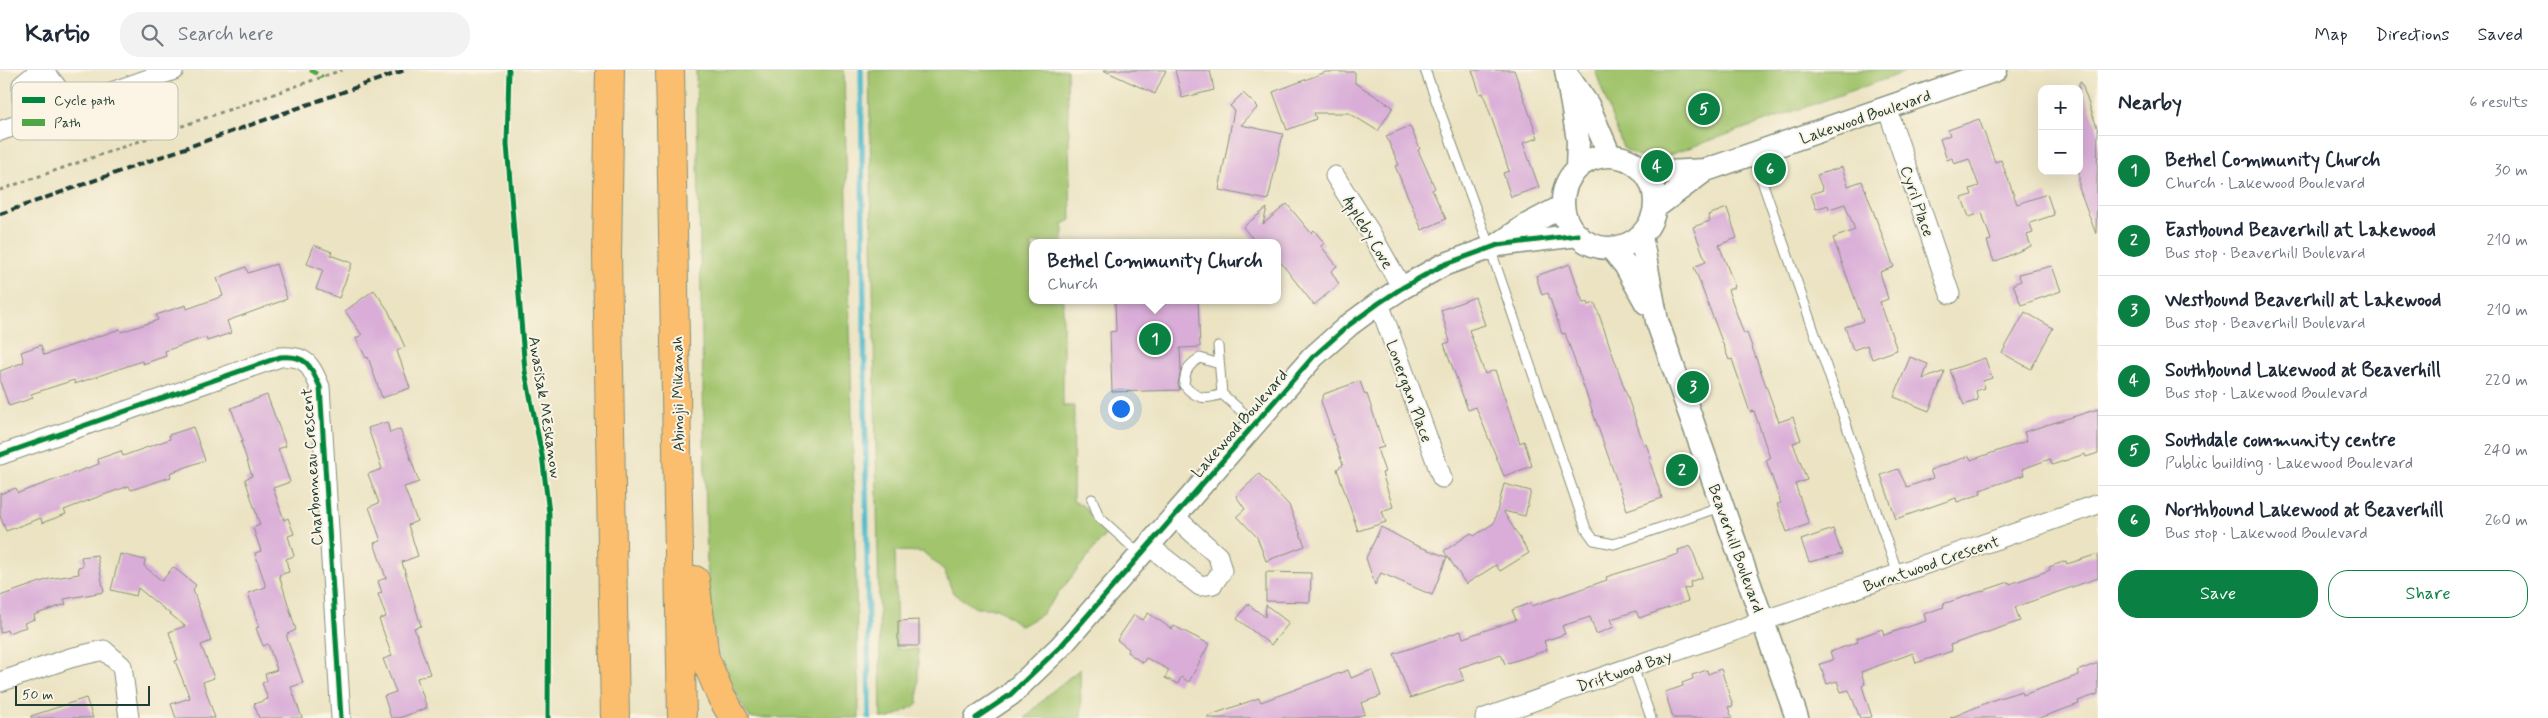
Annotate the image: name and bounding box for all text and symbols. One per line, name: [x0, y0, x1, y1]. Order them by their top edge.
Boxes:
search box: [120, 12, 470, 57]
text: Kartio: [25, 19, 90, 50]
icon: search: [138, 21, 166, 49]
text: Search here: [178, 22, 274, 47]
text: Map: [2315, 23, 2348, 47]
text: Directions: [2376, 23, 2450, 47]
text: Saved: [2478, 23, 2523, 47]
legend: [12, 82, 178, 140]
street label: Lakewood Boulevard: [1797, 85, 1934, 150]
map controls: [2038, 85, 2083, 175]
button: +: [2038, 85, 2083, 130]
text: Nearby: [2118, 89, 2182, 117]
pin: 5: [1688, 90, 1720, 128]
text: Cycle path: [54, 92, 115, 110]
text: 6 results: [2469, 92, 2528, 113]
text: Path: [54, 114, 81, 132]
button: −: [2038, 130, 2083, 175]
pin: 4: [1641, 147, 1673, 185]
text: Bethel Community Church: [2165, 148, 2380, 173]
pin: 6: [1754, 150, 1786, 188]
text: 1: [2130, 160, 2138, 181]
text: 30 m: [2495, 160, 2528, 181]
street label: Cyril Place: [1895, 163, 1939, 240]
text: Church · Lakewood Boulevard: [2165, 173, 2365, 194]
street label: Appleby Cove: [1337, 192, 1398, 274]
text: Eastbound Beaverhill at Lakewood: [2165, 218, 2436, 243]
text: 2: [2130, 230, 2138, 251]
text: 210 m: [2487, 230, 2528, 251]
popup: [1029, 239, 1281, 304]
text: Bus stop · Beaverhill Boulevard: [2165, 243, 2365, 264]
text: Bethel Community Church: [1047, 249, 1263, 274]
text: Church: [1047, 274, 1098, 295]
text: Westbound Beaverhill at Lakewood: [2165, 288, 2441, 313]
text: 3: [2130, 300, 2138, 321]
text: 210 m: [2487, 300, 2528, 321]
text: Bus stop · Beaverhill Boulevard: [2165, 313, 2365, 334]
pin: 1: [1139, 320, 1171, 358]
street label: Awasisak Mēskanow: [523, 335, 566, 480]
street label: Abinojii Mikanah: [667, 336, 690, 452]
street label: Lonergan Place: [1380, 337, 1437, 446]
text: Southbound Lakewood at Beaverhill: [2165, 358, 2441, 383]
street label: Lakewood Boulevard: [1187, 365, 1293, 483]
pin: 3: [1677, 368, 1709, 406]
text: 4: [2129, 370, 2139, 391]
text: 220 m: [2485, 370, 2528, 391]
text: Bus stop · Lakewood Boulevard: [2165, 383, 2367, 404]
street label: Charbonneau Crescent: [296, 387, 328, 547]
your location: [1108, 396, 1134, 422]
text: Southdale community centre: [2165, 428, 2396, 453]
text: 5: [2129, 440, 2139, 461]
text: 240 m: [2484, 440, 2528, 461]
pin: 2: [1666, 451, 1698, 489]
text: Public building · Lakewood Boulevard: [2165, 453, 2413, 474]
street label: Beaverhill Boulevard: [1703, 481, 1769, 616]
text: Northbound Lakewood at Beaverhill: [2165, 498, 2443, 523]
text: 6: [2130, 510, 2138, 531]
text: 260 m: [2485, 510, 2528, 531]
text: Bus stop · Lakewood Boulevard: [2165, 523, 2367, 544]
street label: Burntwood Crescent: [1861, 531, 2003, 598]
button: Save: [2118, 570, 2318, 618]
button: Share: [2328, 570, 2528, 618]
street label: Driftwood Bay: [1574, 645, 1675, 697]
scale bar: [15, 683, 150, 706]
text: 50 m: [22, 686, 53, 704]

